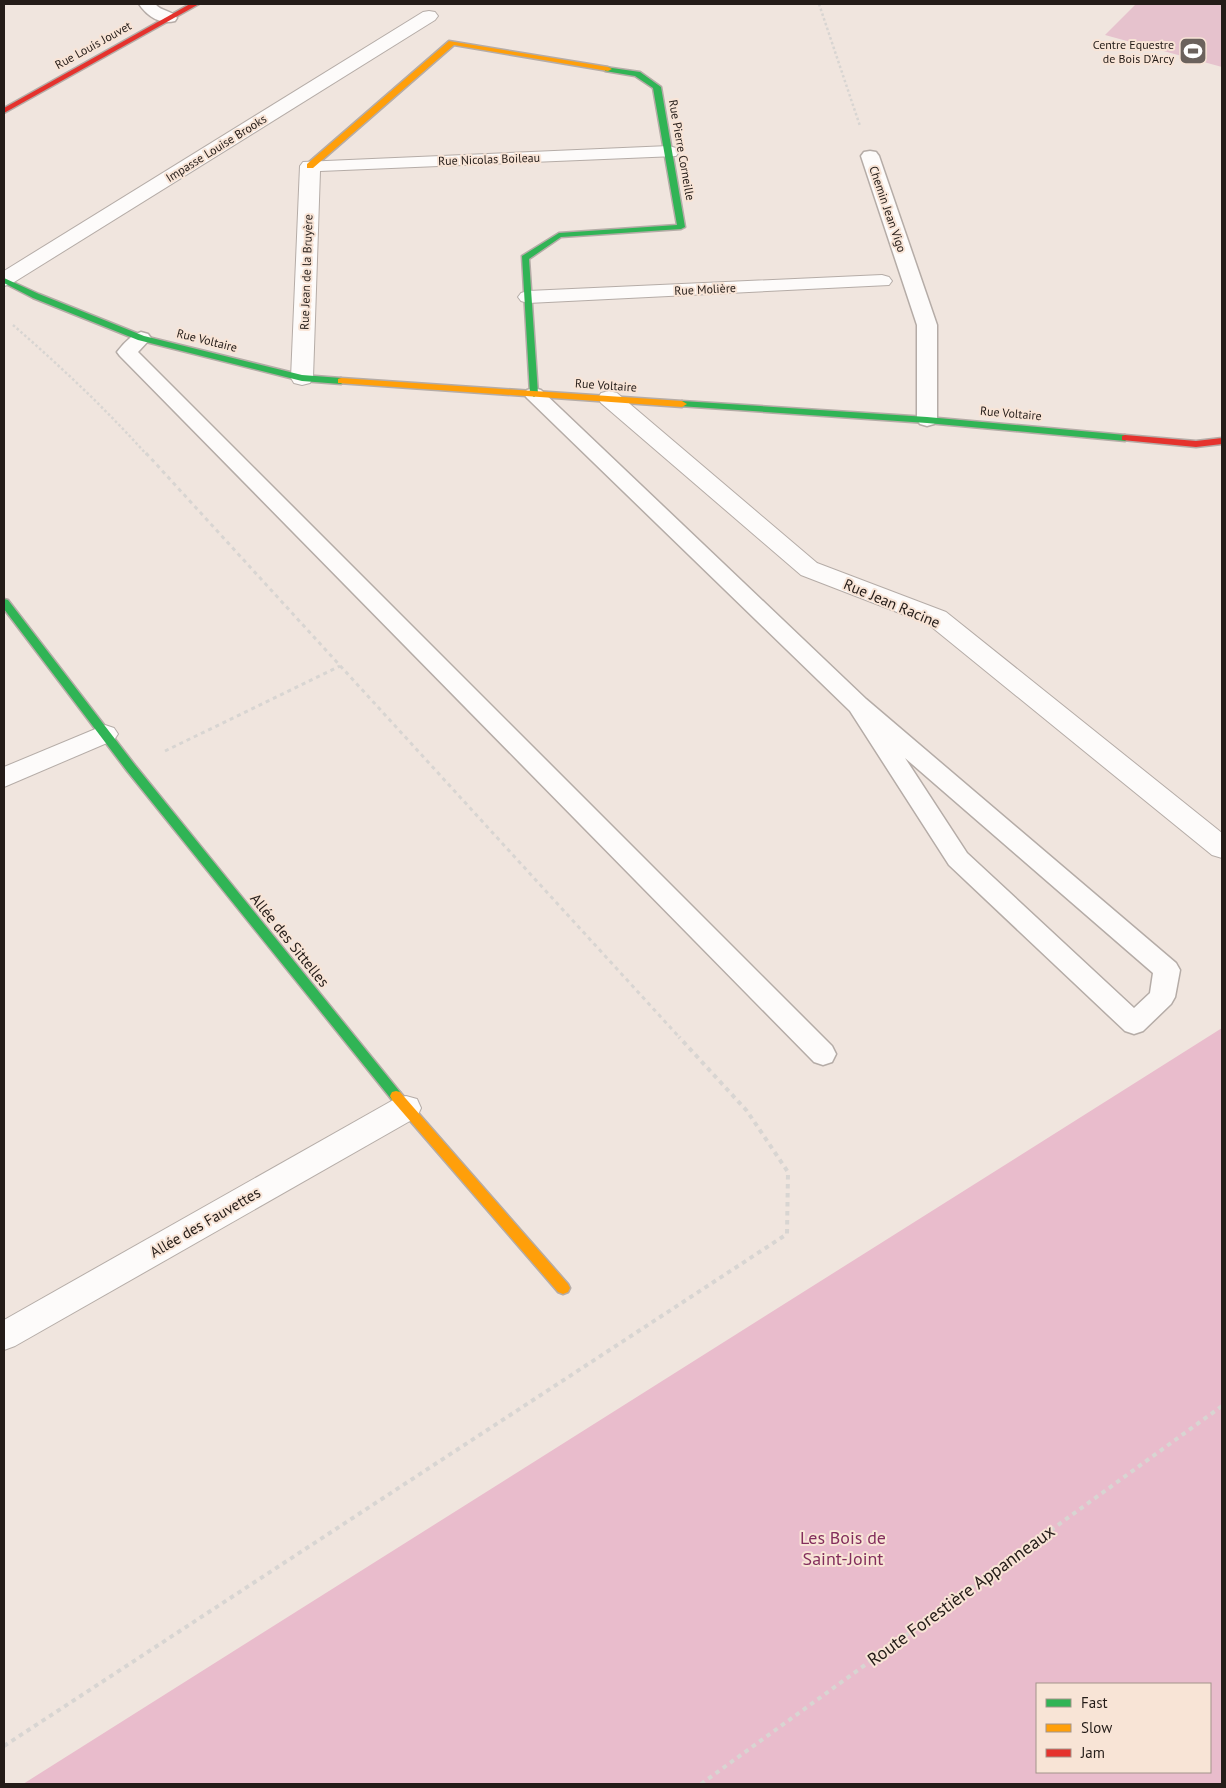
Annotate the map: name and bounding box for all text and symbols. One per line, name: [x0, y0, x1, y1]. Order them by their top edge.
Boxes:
street label: Rue Louis Jouvet: [52, 18, 134, 72]
sports icon: Centre Equestre de Bois D'Arcy: [1178, 36, 1208, 66]
place label: Centre Equestre de Bois D'Arcy: [1093, 37, 1174, 66]
street label: Rue Pierre Corneille: [666, 98, 698, 202]
street label: Impasse Louise Brooks: [163, 111, 269, 185]
street label: Rue Nicolas Boileau: [438, 150, 540, 168]
street label: Chemin Jean Vigo: [866, 164, 910, 254]
street label: Rue Jean de la Bruyère: [296, 214, 316, 330]
street label: Rue Molière: [674, 280, 736, 298]
street label: Rue Voltaire: [175, 325, 239, 355]
street label: Rue Voltaire: [575, 375, 637, 395]
street label: Rue Voltaire: [980, 403, 1042, 423]
street label: Rue Jean Racine: [841, 574, 943, 632]
street label: Allée des Sittelles: [246, 889, 334, 991]
street label: Allée des Fauvettes: [146, 1183, 264, 1261]
street label: Route Forestière Appanneaux: [863, 1519, 1059, 1671]
park label: Les Bois de Saint-Joint: [800, 1526, 886, 1570]
legend: [1036, 1683, 1211, 1773]
text: Fast: [1081, 1693, 1108, 1712]
text: Slow: [1081, 1718, 1112, 1737]
text: Jam: [1080, 1743, 1105, 1762]

